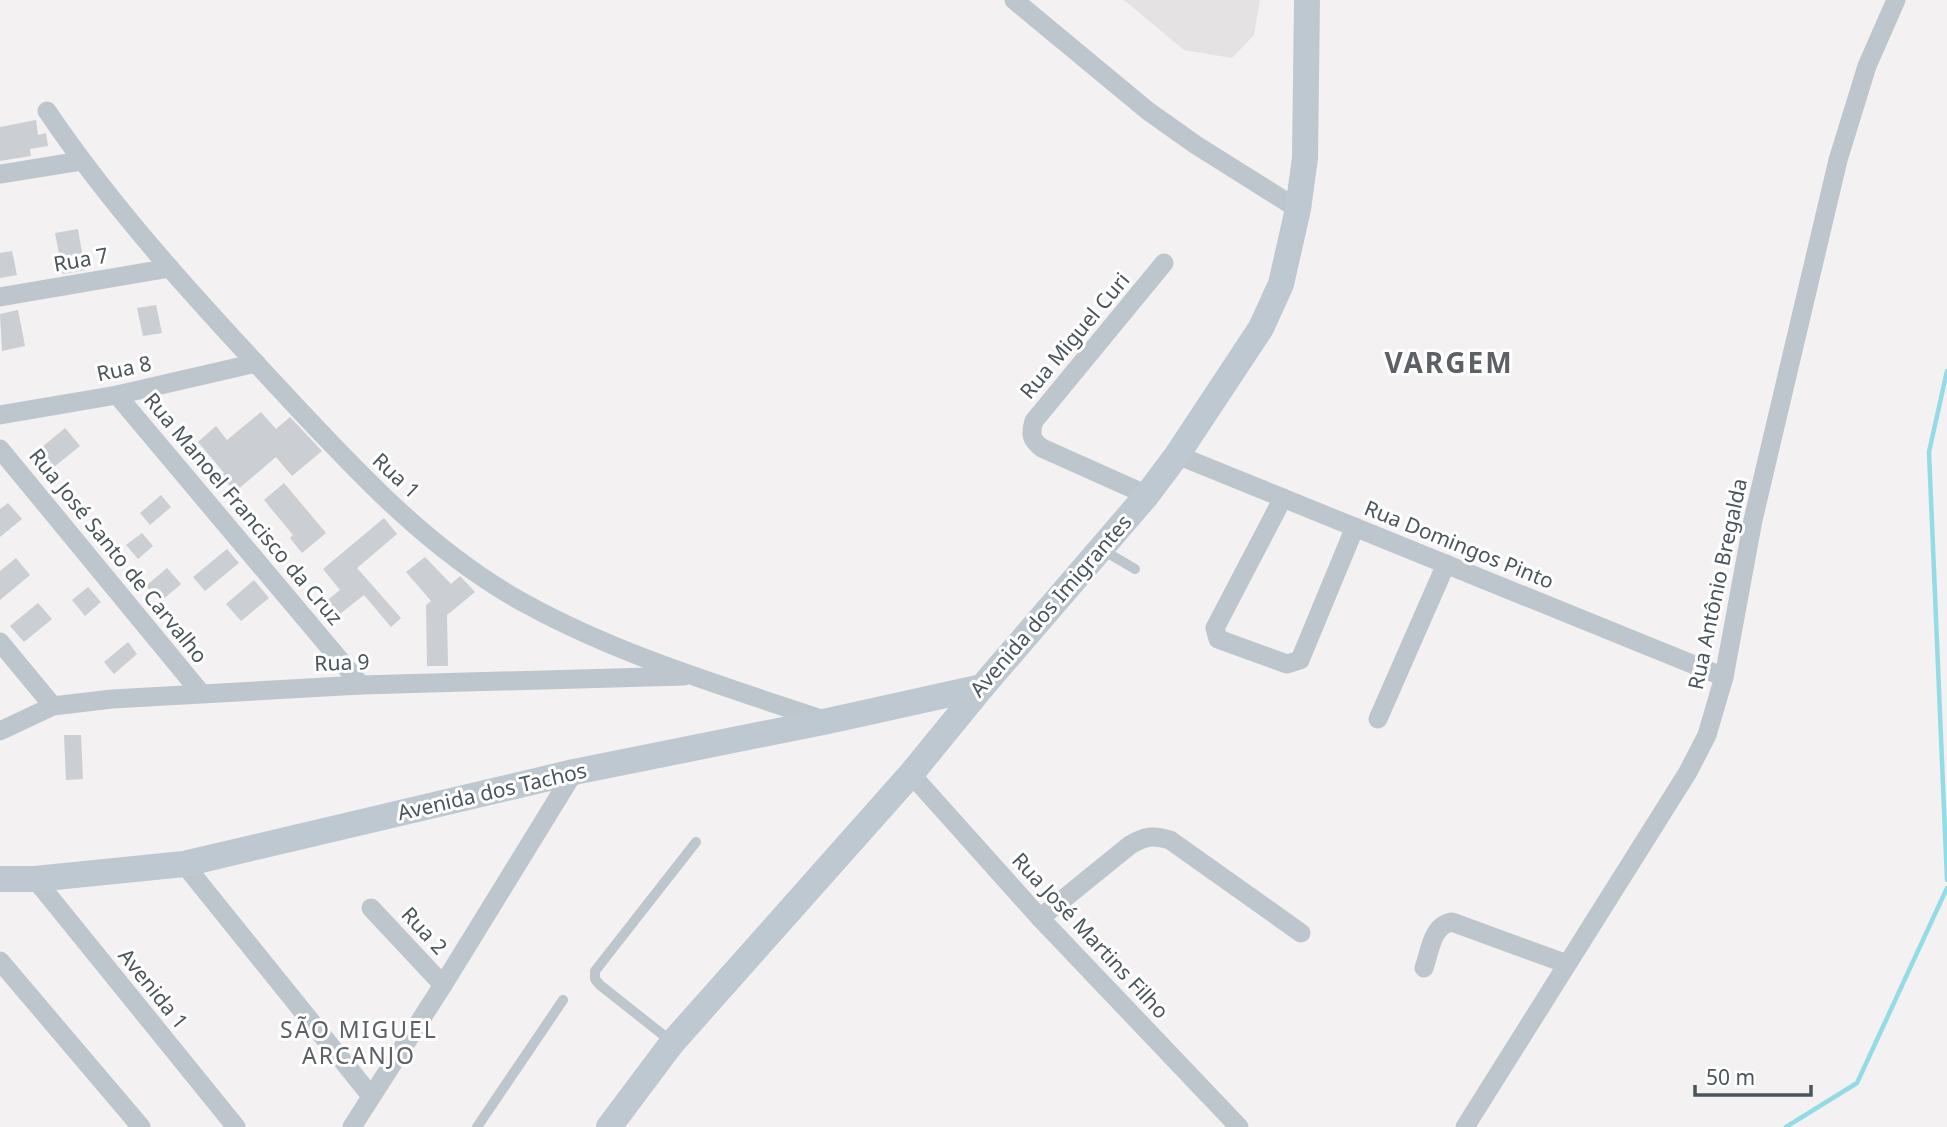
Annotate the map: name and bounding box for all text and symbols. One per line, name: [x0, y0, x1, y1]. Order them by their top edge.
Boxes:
street label: Rua 7: [51, 240, 110, 278]
street label: Rua Miguel Curi: [1013, 266, 1135, 404]
district label: VARGEM: [1384, 343, 1514, 381]
street label: Rua 8: [94, 349, 154, 387]
street label: Rua Manoel Francisco da Cruz: [138, 386, 349, 631]
street label: Rua José Santo de Carvalho: [23, 442, 214, 669]
street label: Rua 1: [367, 446, 426, 504]
street label: Rua Antônio Bregalda: [1681, 476, 1753, 692]
street label: Rua Domingos Pinto: [1361, 493, 1558, 595]
street label: Avenida dos Imigrantes: [963, 508, 1137, 703]
street label: Rua 9: [314, 647, 370, 677]
street label: Avenida dos Tachos: [394, 756, 589, 826]
street label: Rua José Martins Filho: [1006, 846, 1175, 1024]
street label: Rua 2: [396, 901, 454, 960]
street label: Avenida 1: [113, 942, 195, 1035]
district label: SÃO MIGUEL ARCANJO: [280, 1013, 438, 1071]
scale bar: [1695, 1054, 1811, 1098]
text: 50 m: [1706, 1063, 1755, 1091]

